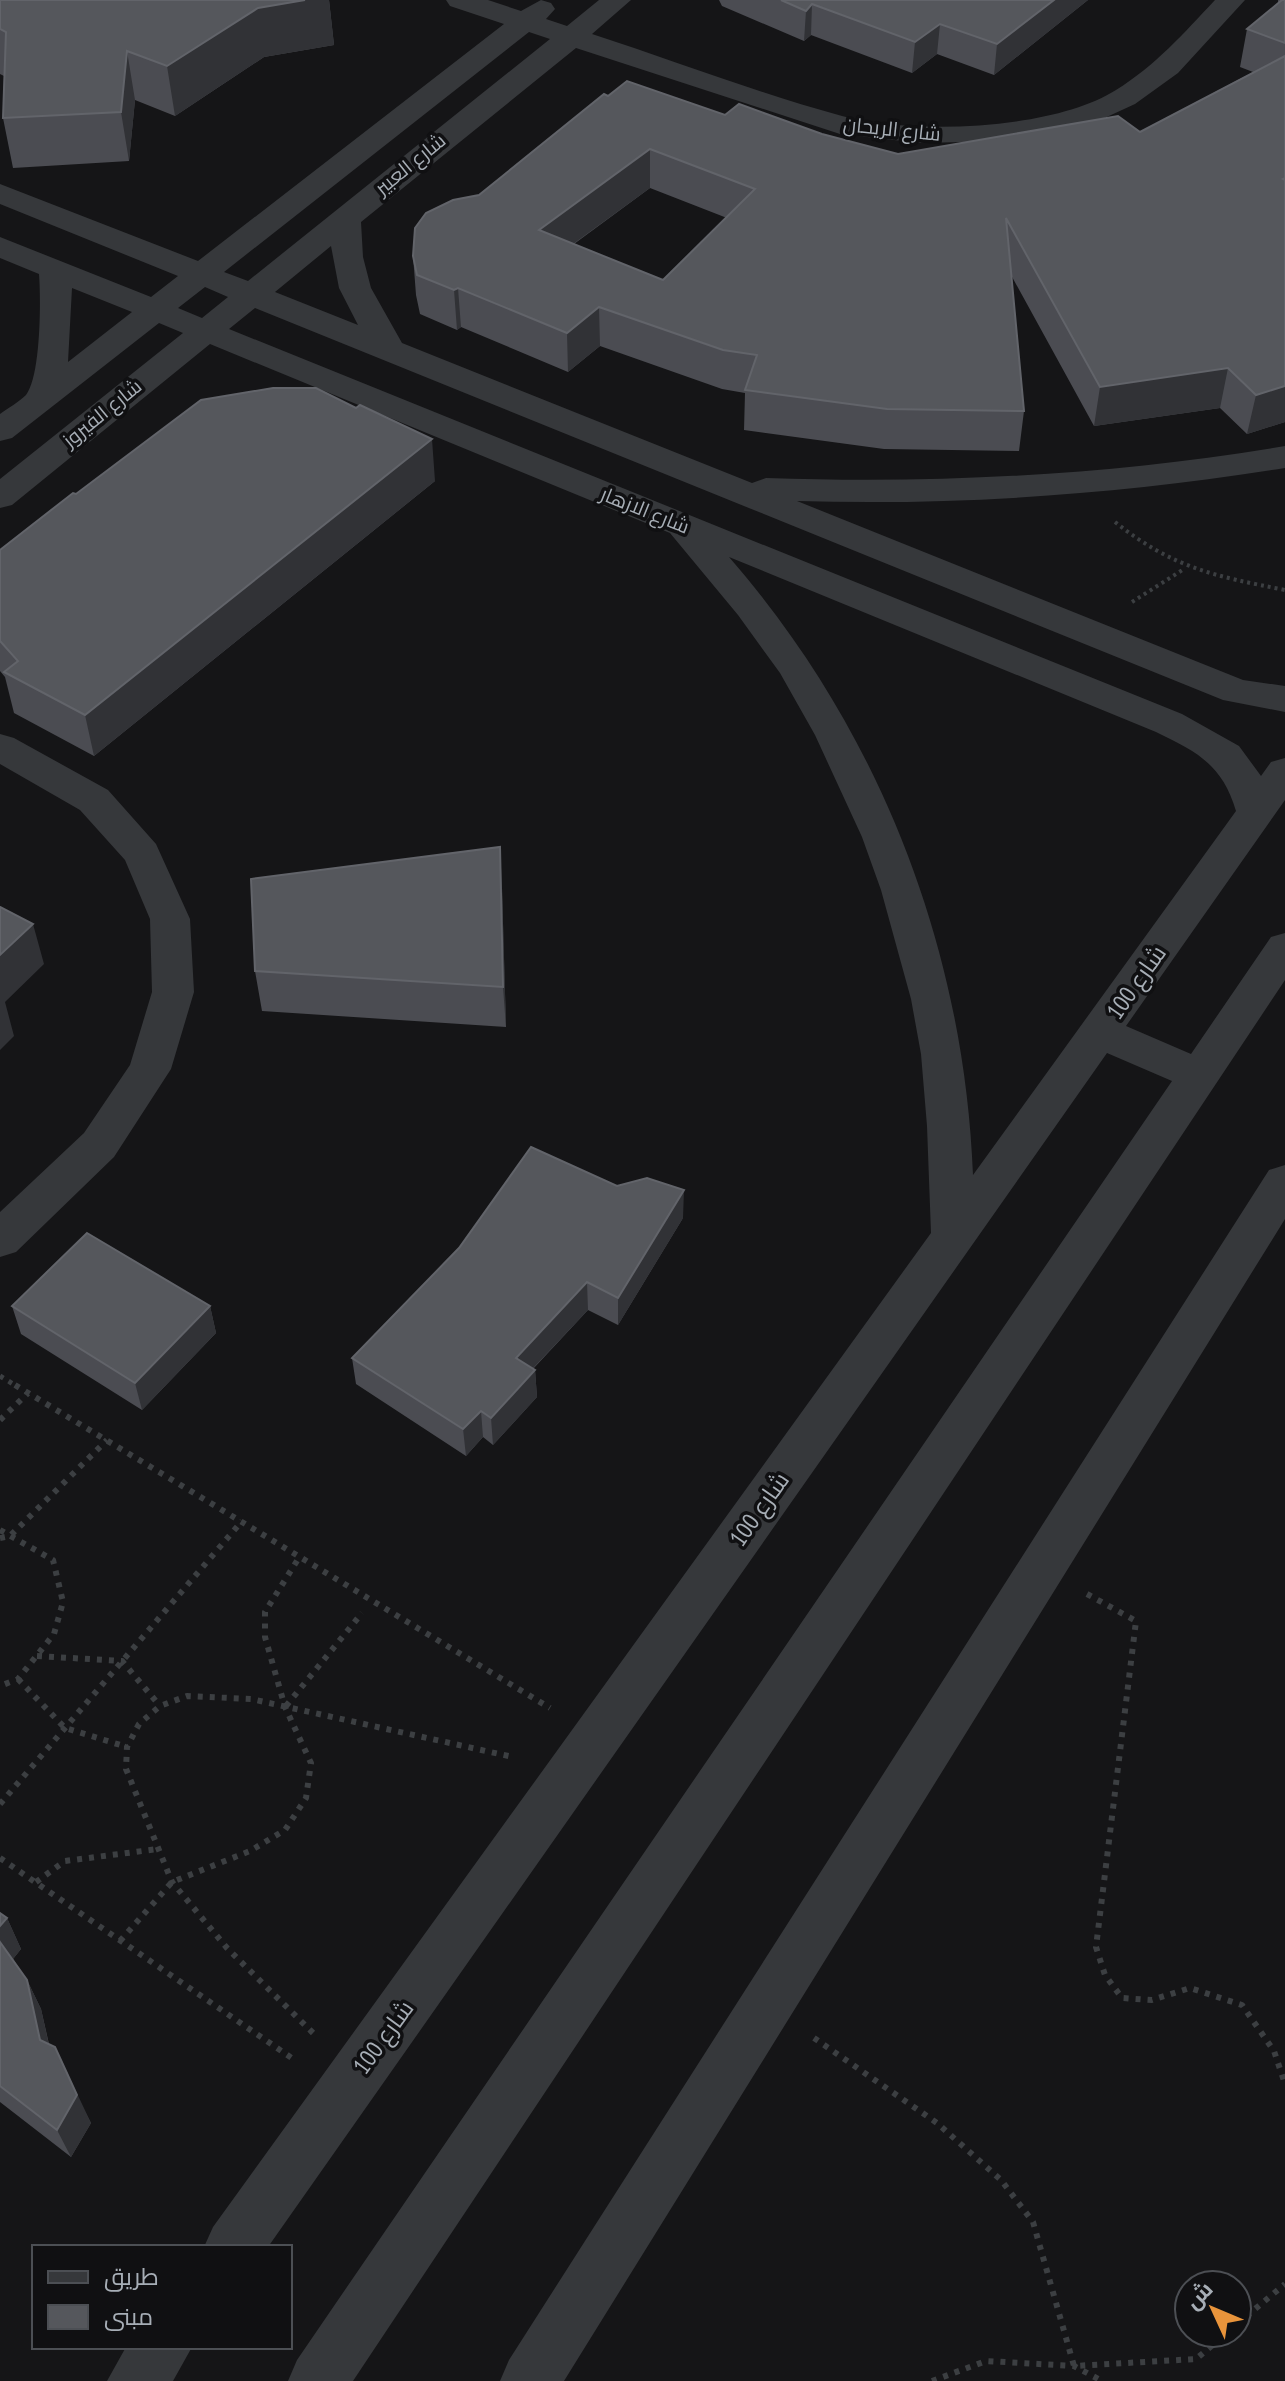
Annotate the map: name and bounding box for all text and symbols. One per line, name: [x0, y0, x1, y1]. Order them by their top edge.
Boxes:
street label: شارع الريحان: [842, 111, 942, 148]
street label: شارع العبير: [368, 127, 452, 202]
street label: شارع الفيروز: [56, 373, 148, 454]
street label: شارع الازهار: [595, 480, 693, 541]
street label: شارع 100: [1099, 939, 1174, 1026]
street label: شارع 100: [722, 1466, 797, 1553]
street label: شارع 100: [346, 1994, 421, 2081]
legend: [32, 2245, 292, 2349]
text: طريق: [104, 2261, 159, 2292]
north arrow: [1173, 2269, 1253, 2349]
text: ش: [1179, 2275, 1218, 2315]
text: مبنى: [104, 2301, 153, 2332]

